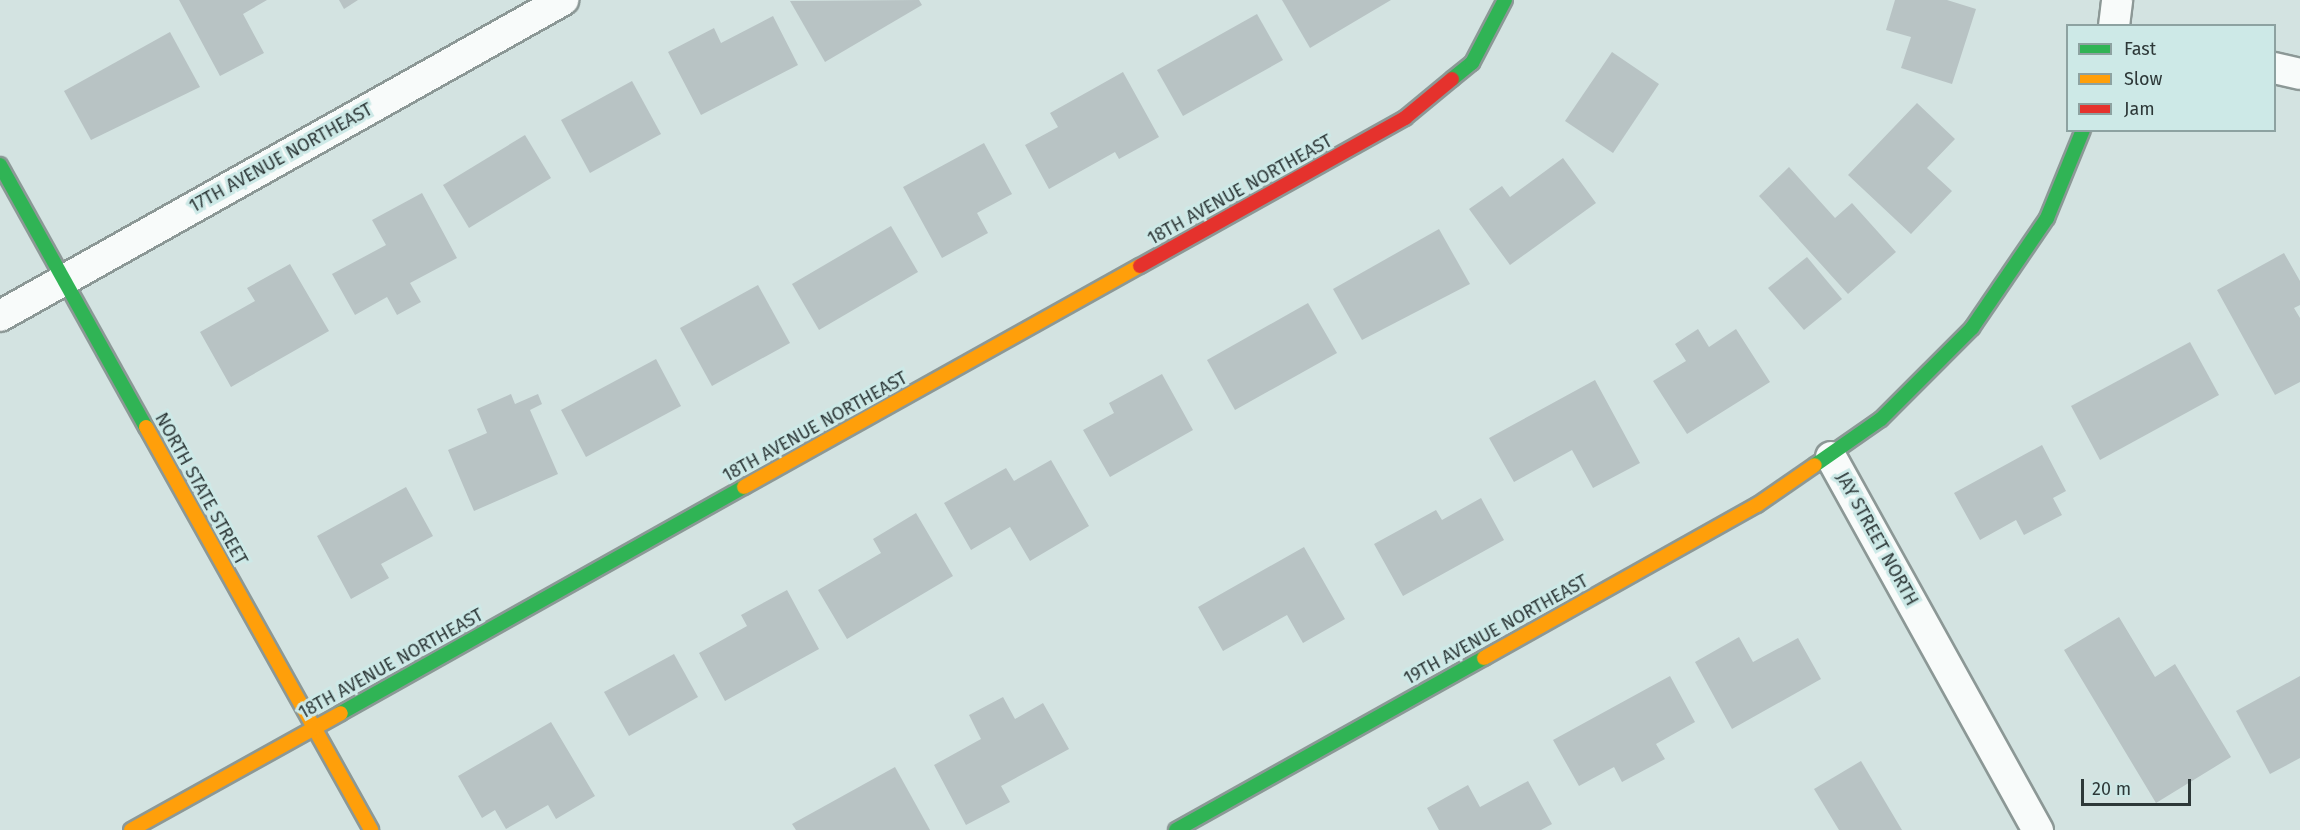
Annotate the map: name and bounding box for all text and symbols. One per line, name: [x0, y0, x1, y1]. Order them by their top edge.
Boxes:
legend: [2066, 24, 2276, 132]
text: Fast: [2124, 38, 2156, 60]
text: Slow: [2124, 68, 2162, 90]
text: Jam: [2124, 98, 2155, 120]
street label: 17TH AVENUE NORTHEAST: [186, 99, 376, 217]
street label: 18TH AVENUE NORTHEAST: [1144, 130, 1336, 250]
street label: 18TH AVENUE NORTHEAST: [719, 367, 911, 487]
street label: NORTH STATE STREET: [150, 409, 252, 569]
street label: JAY STREET NORTH: [1831, 468, 1923, 610]
street label: 19TH AVENUE NORTHEAST: [1400, 570, 1592, 690]
street label: 18TH AVENUE NORTHEAST: [295, 604, 487, 724]
scale bar: [2084, 767, 2194, 805]
text: 20 m: [2092, 778, 2131, 800]

